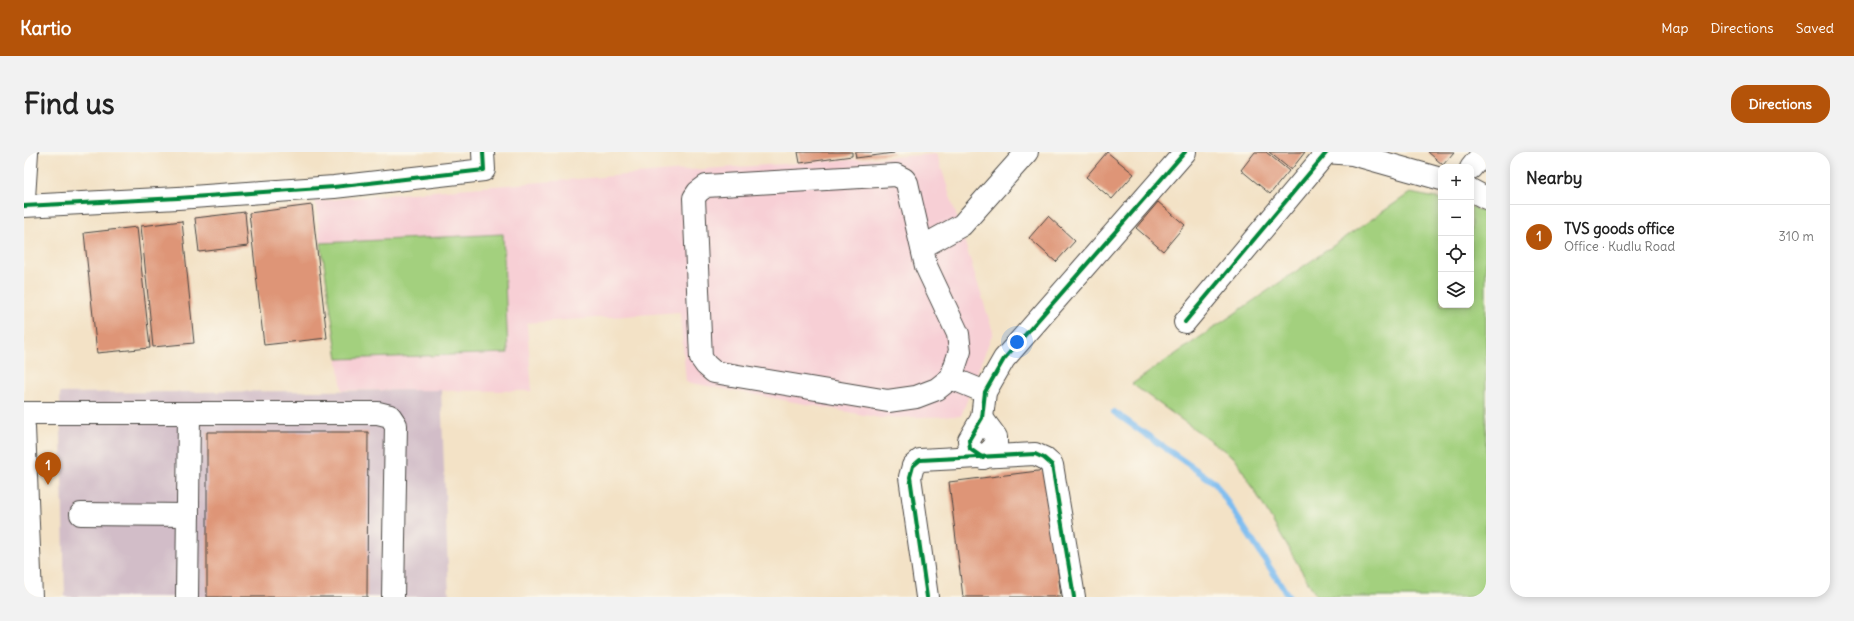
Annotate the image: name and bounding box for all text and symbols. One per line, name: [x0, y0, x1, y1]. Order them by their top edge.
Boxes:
text: Kartio: [20, 16, 72, 40]
text: Map: [1661, 19, 1688, 37]
text: Directions: [1710, 19, 1774, 37]
text: Saved: [1796, 19, 1834, 37]
button: Directions: [1731, 85, 1830, 123]
text: Find us: [24, 86, 115, 122]
map controls: [1438, 164, 1474, 308]
button: +: [1438, 164, 1474, 200]
text: Nearby: [1526, 167, 1582, 189]
button: −: [1438, 200, 1474, 236]
text: TVS goods office: [1564, 219, 1675, 238]
text: 1: [1536, 228, 1542, 245]
text: 310 m: [1779, 228, 1814, 245]
button: locate: [1438, 236, 1474, 272]
text: Office · Kudlu Road: [1564, 238, 1675, 255]
button: layers: [1438, 272, 1474, 308]
your location: [1007, 332, 1027, 352]
pin: 1: [35, 452, 61, 485]

